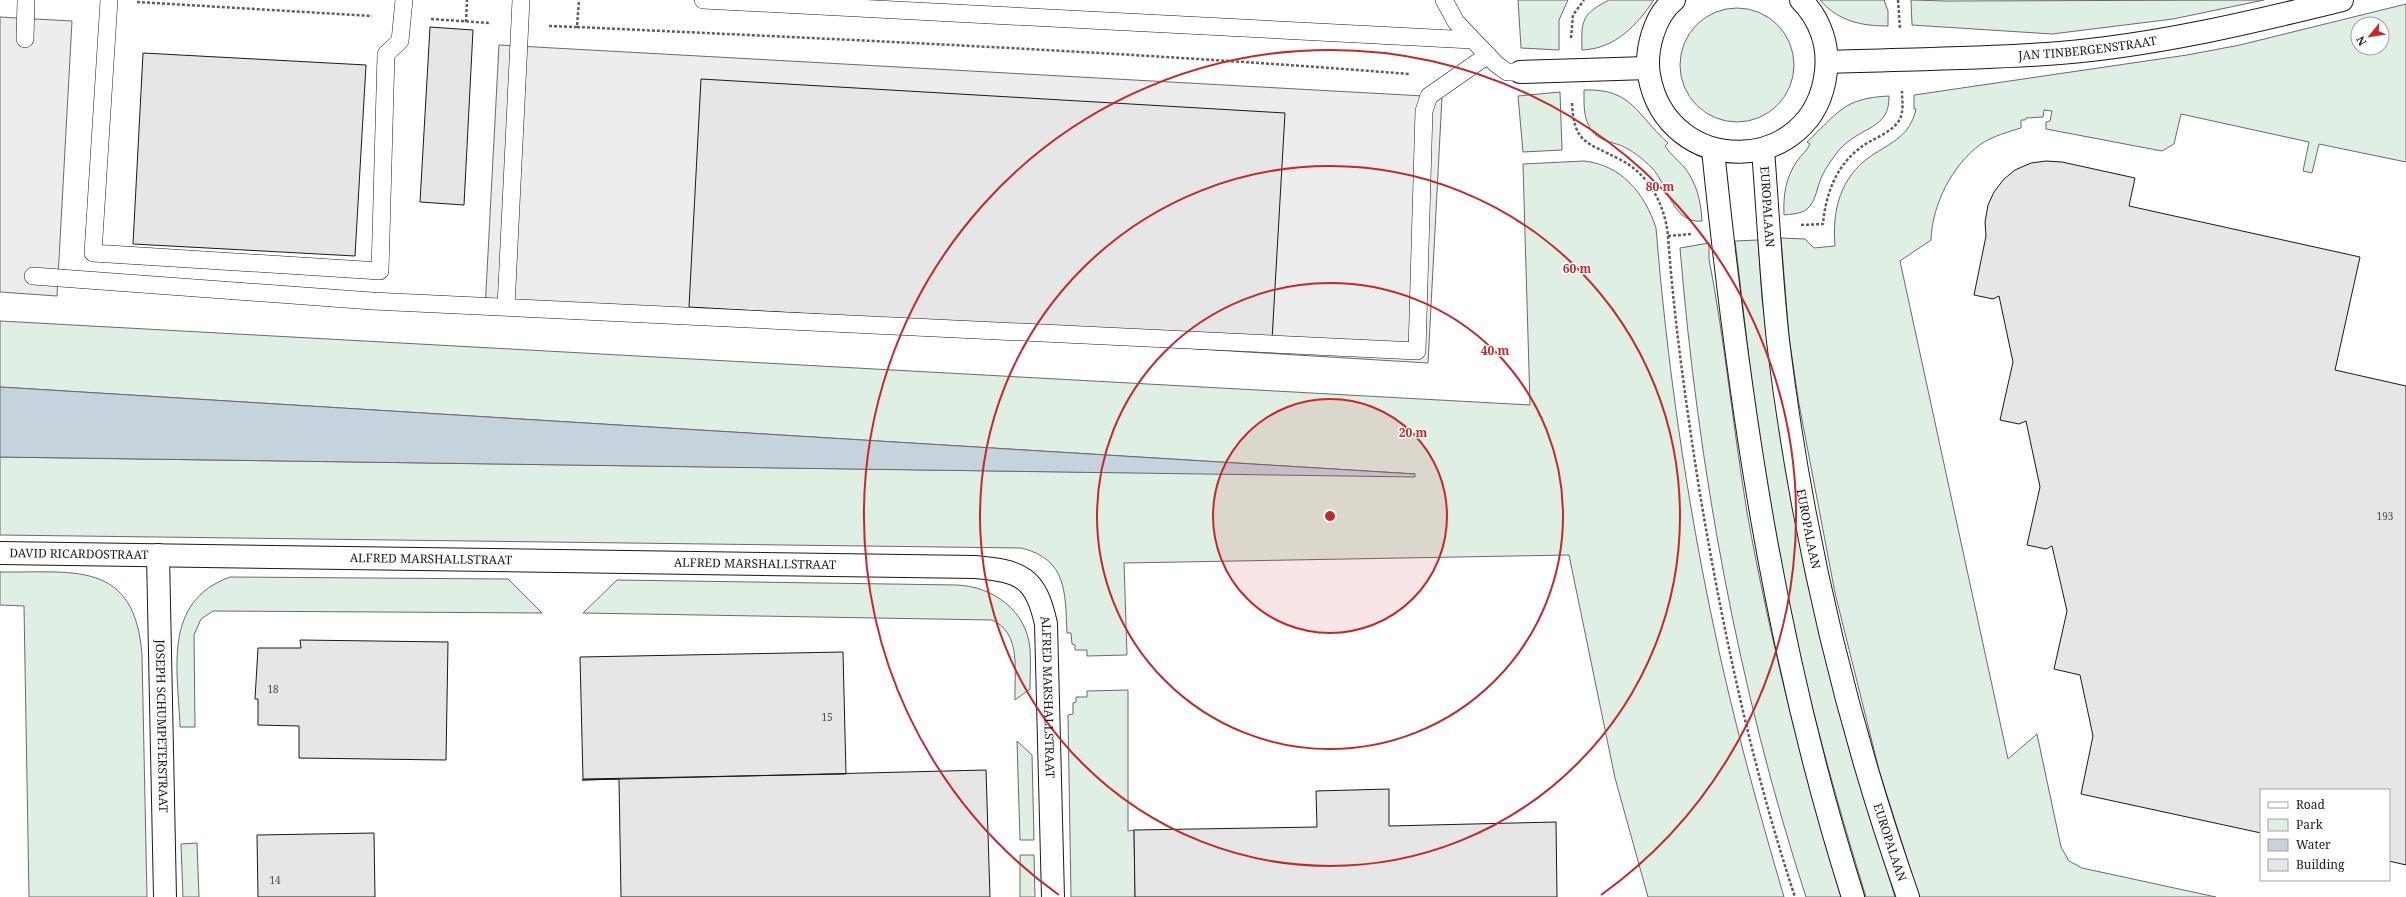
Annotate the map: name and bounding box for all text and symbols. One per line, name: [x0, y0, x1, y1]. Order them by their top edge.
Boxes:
north arrow: [2350, 16, 2390, 56]
street label: JAN TINBERGENSTRAAT: [2017, 32, 2159, 64]
text: N: [2352, 33, 2370, 49]
street label: EUROPALAAN: [1756, 166, 1779, 248]
text: 80 m: [1646, 178, 1674, 195]
text: 60 m: [1563, 260, 1591, 277]
text: 40 m: [1481, 342, 1509, 359]
text: 20 m: [1399, 424, 1427, 441]
street label: EUROPALAAN: [1793, 487, 1825, 570]
centre of rings: [1323, 509, 1337, 523]
house number: 193: [2377, 509, 2394, 523]
street label: DAVID RICARDOSTRAAT: [9, 544, 149, 563]
street label: ALFRED MARSHALLSTRAAT: [350, 549, 513, 568]
street label: ALFRED MARSHALLSTRAAT: [674, 554, 837, 573]
street label: ALFRED MARSHALLSTRAAT: [1036, 614, 1059, 779]
street label: JOSEPH SCHUMPETERSTRAAT: [152, 638, 172, 813]
house number: 18: [267, 682, 279, 696]
house number: 15: [821, 710, 833, 724]
legend: [2260, 789, 2390, 881]
text: Road: [2296, 796, 2326, 813]
street label: EUROPALAAN: [1869, 801, 1911, 884]
text: Park: [2296, 816, 2324, 833]
text: Water: [2296, 836, 2331, 853]
text: Building: [2296, 856, 2345, 873]
house number: 14: [269, 873, 281, 887]

